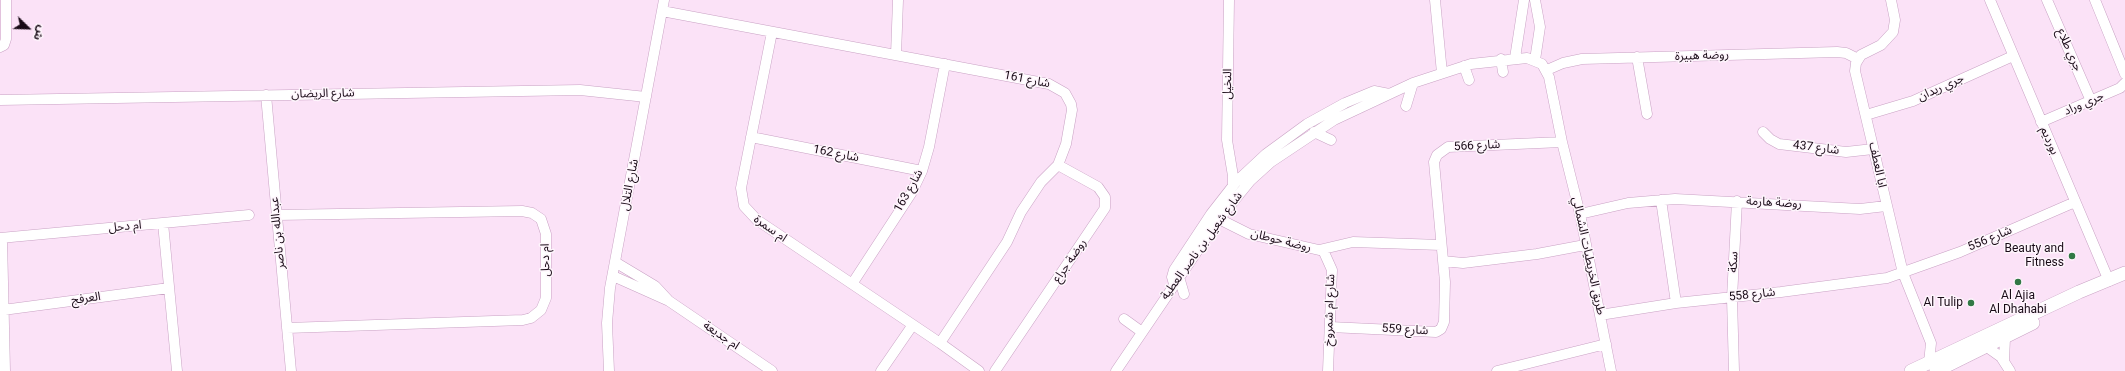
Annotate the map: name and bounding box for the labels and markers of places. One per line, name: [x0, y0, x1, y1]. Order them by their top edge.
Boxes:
place label: Beauty and Fitness: [2005, 242, 2064, 270]
marker: Beauty and Fitness: [2067, 251, 2077, 261]
marker: Al Ajia Al Dhahabi: [2013, 277, 2023, 287]
place label: Al Ajia Al Dhahabi: [1989, 289, 2047, 317]
place label: Al Tulip: [1923, 296, 1963, 310]
marker: Al Tulip: [1966, 298, 1976, 308]

